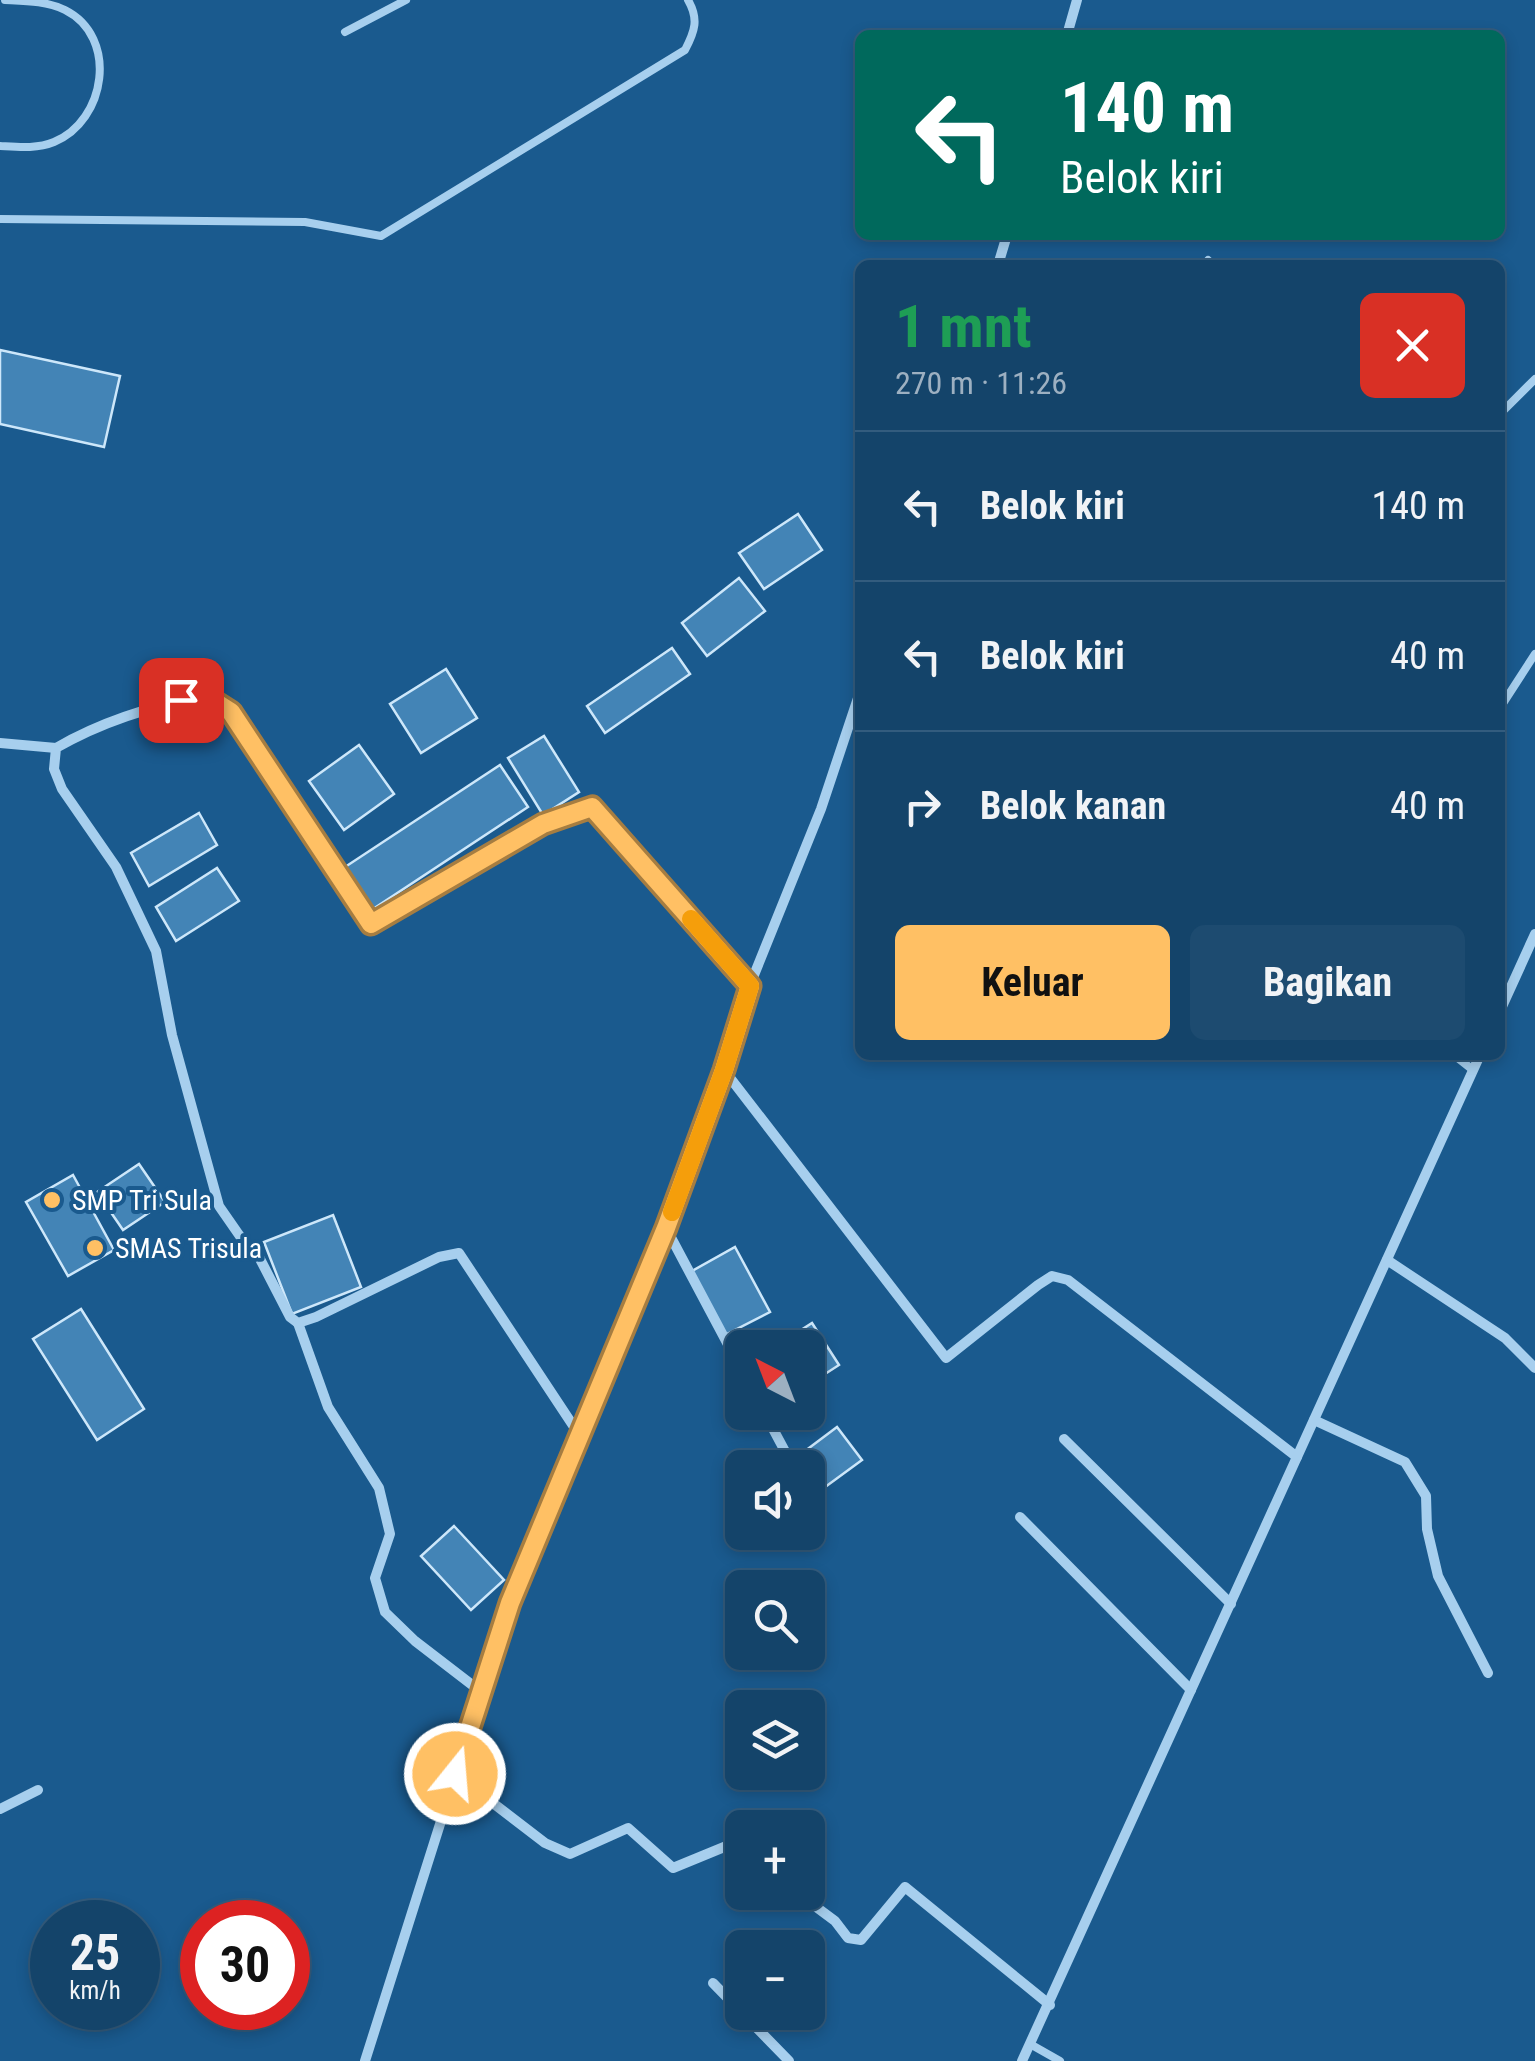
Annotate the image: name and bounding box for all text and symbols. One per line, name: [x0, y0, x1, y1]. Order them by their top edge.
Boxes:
text: 140 m: [1060, 67, 1234, 149]
icon: left: [895, 70, 1025, 200]
text: Belok kiri: [1060, 151, 1224, 204]
text: 1 mnt: [895, 291, 1032, 362]
button: close: [1360, 293, 1465, 398]
text: 270 m · 11:26: [895, 364, 1067, 402]
icon: left: [895, 479, 950, 534]
text: Belok kiri: [980, 484, 1125, 528]
text: 140 m: [1371, 484, 1465, 528]
icon: left: [895, 629, 950, 684]
text: Belok kiri: [980, 634, 1125, 678]
text: 40 m: [1390, 634, 1465, 678]
pin: [139, 658, 224, 743]
icon: arrive: [154, 673, 209, 728]
icon: right: [895, 779, 950, 834]
text: Belok kanan: [980, 784, 1166, 828]
text: 40 m: [1390, 784, 1465, 828]
button: Keluar: [895, 925, 1170, 1040]
button: Bagikan: [1190, 925, 1465, 1040]
place label: SMP Tri Sula: [72, 1184, 212, 1217]
marker: SMP Tri Sula: [41, 1189, 63, 1211]
place label: SMAS Trisula: [115, 1232, 262, 1265]
marker: SMAS Trisula: [84, 1237, 106, 1259]
north arrow: [725, 1330, 825, 1430]
map controls: [725, 1330, 825, 2030]
button: sound: [725, 1450, 825, 1550]
button: search: [725, 1570, 825, 1670]
button: layers: [725, 1690, 825, 1790]
position arrow: [403, 1722, 507, 1826]
button: +: [725, 1810, 825, 1910]
speed limit sign: 30: [180, 1900, 310, 2030]
text: 25: [70, 1924, 120, 1982]
button: −: [725, 1930, 825, 2030]
text: km/h: [69, 1976, 121, 2005]

